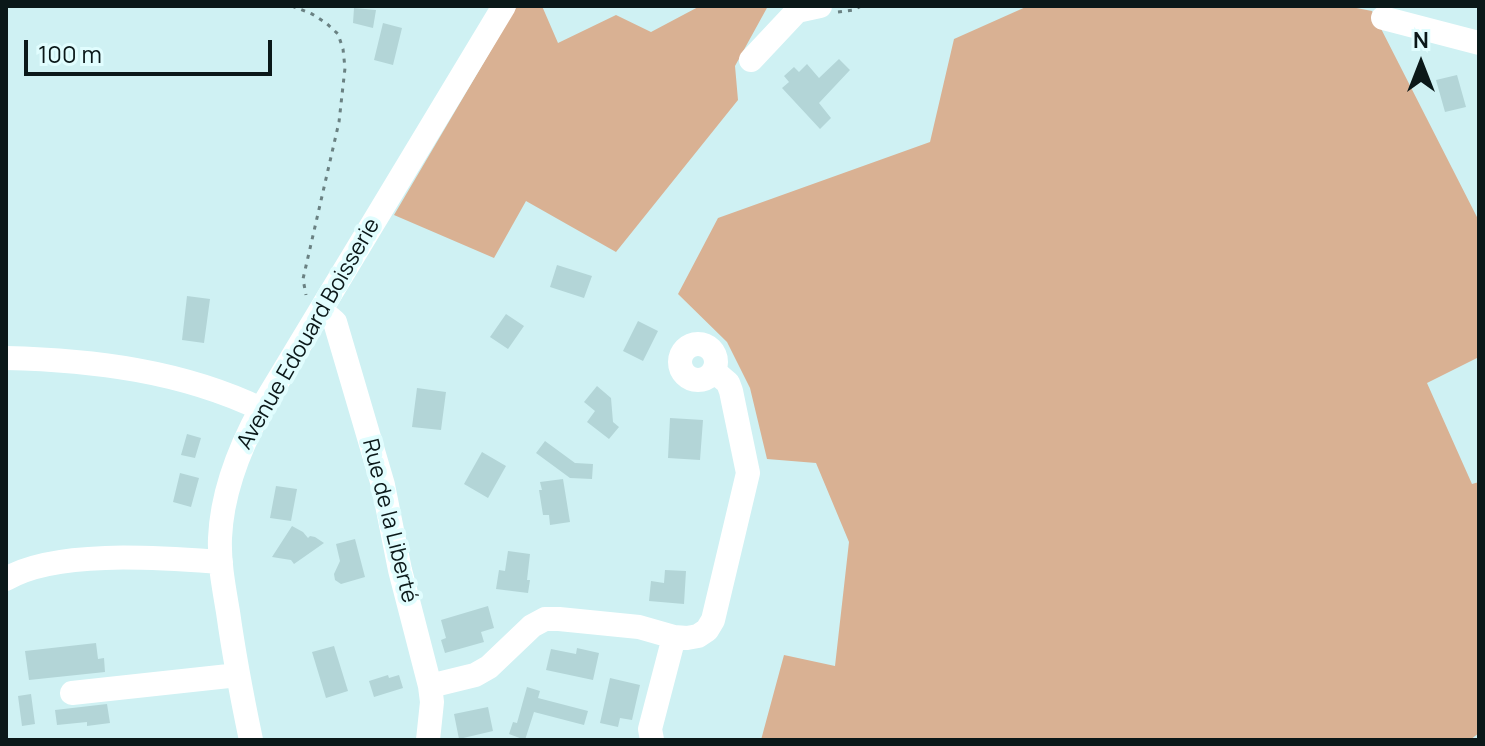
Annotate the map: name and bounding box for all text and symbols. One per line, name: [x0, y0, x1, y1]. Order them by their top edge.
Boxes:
scale bar: [28, 24, 276, 74]
north arrow: [1381, 24, 1461, 104]
text: N: [1413, 25, 1429, 55]
text: 100 m: [38, 37, 102, 70]
street label: Avenue Edouard Boisserie: [232, 214, 386, 454]
street label: Rue de la Liberté: [356, 436, 422, 606]

